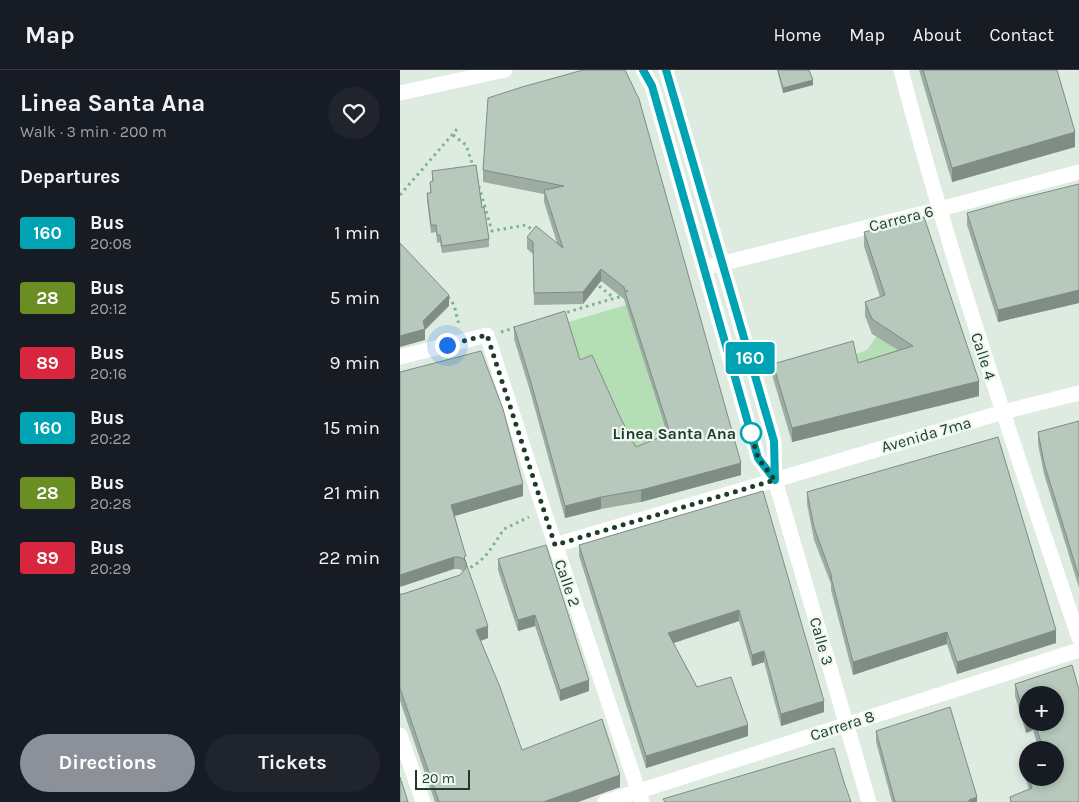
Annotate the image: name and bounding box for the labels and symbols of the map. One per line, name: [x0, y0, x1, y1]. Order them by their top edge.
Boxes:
street label: Carrera 6: [867, 201, 935, 236]
street label: Calle 4: [967, 330, 1000, 382]
your location: [435, 333, 460, 358]
line badge: 160: [721, 342, 779, 374]
street label: Avenida 7ma: [879, 413, 973, 456]
marker: Linea Santa Ana: [740, 422, 762, 444]
place label: Linea Santa Ana: [612, 424, 736, 443]
street label: Calle 2: [551, 557, 584, 609]
street label: Calle 3: [806, 615, 837, 667]
street label: Carrera 8: [808, 706, 877, 745]
scale bar: [415, 767, 470, 790]

